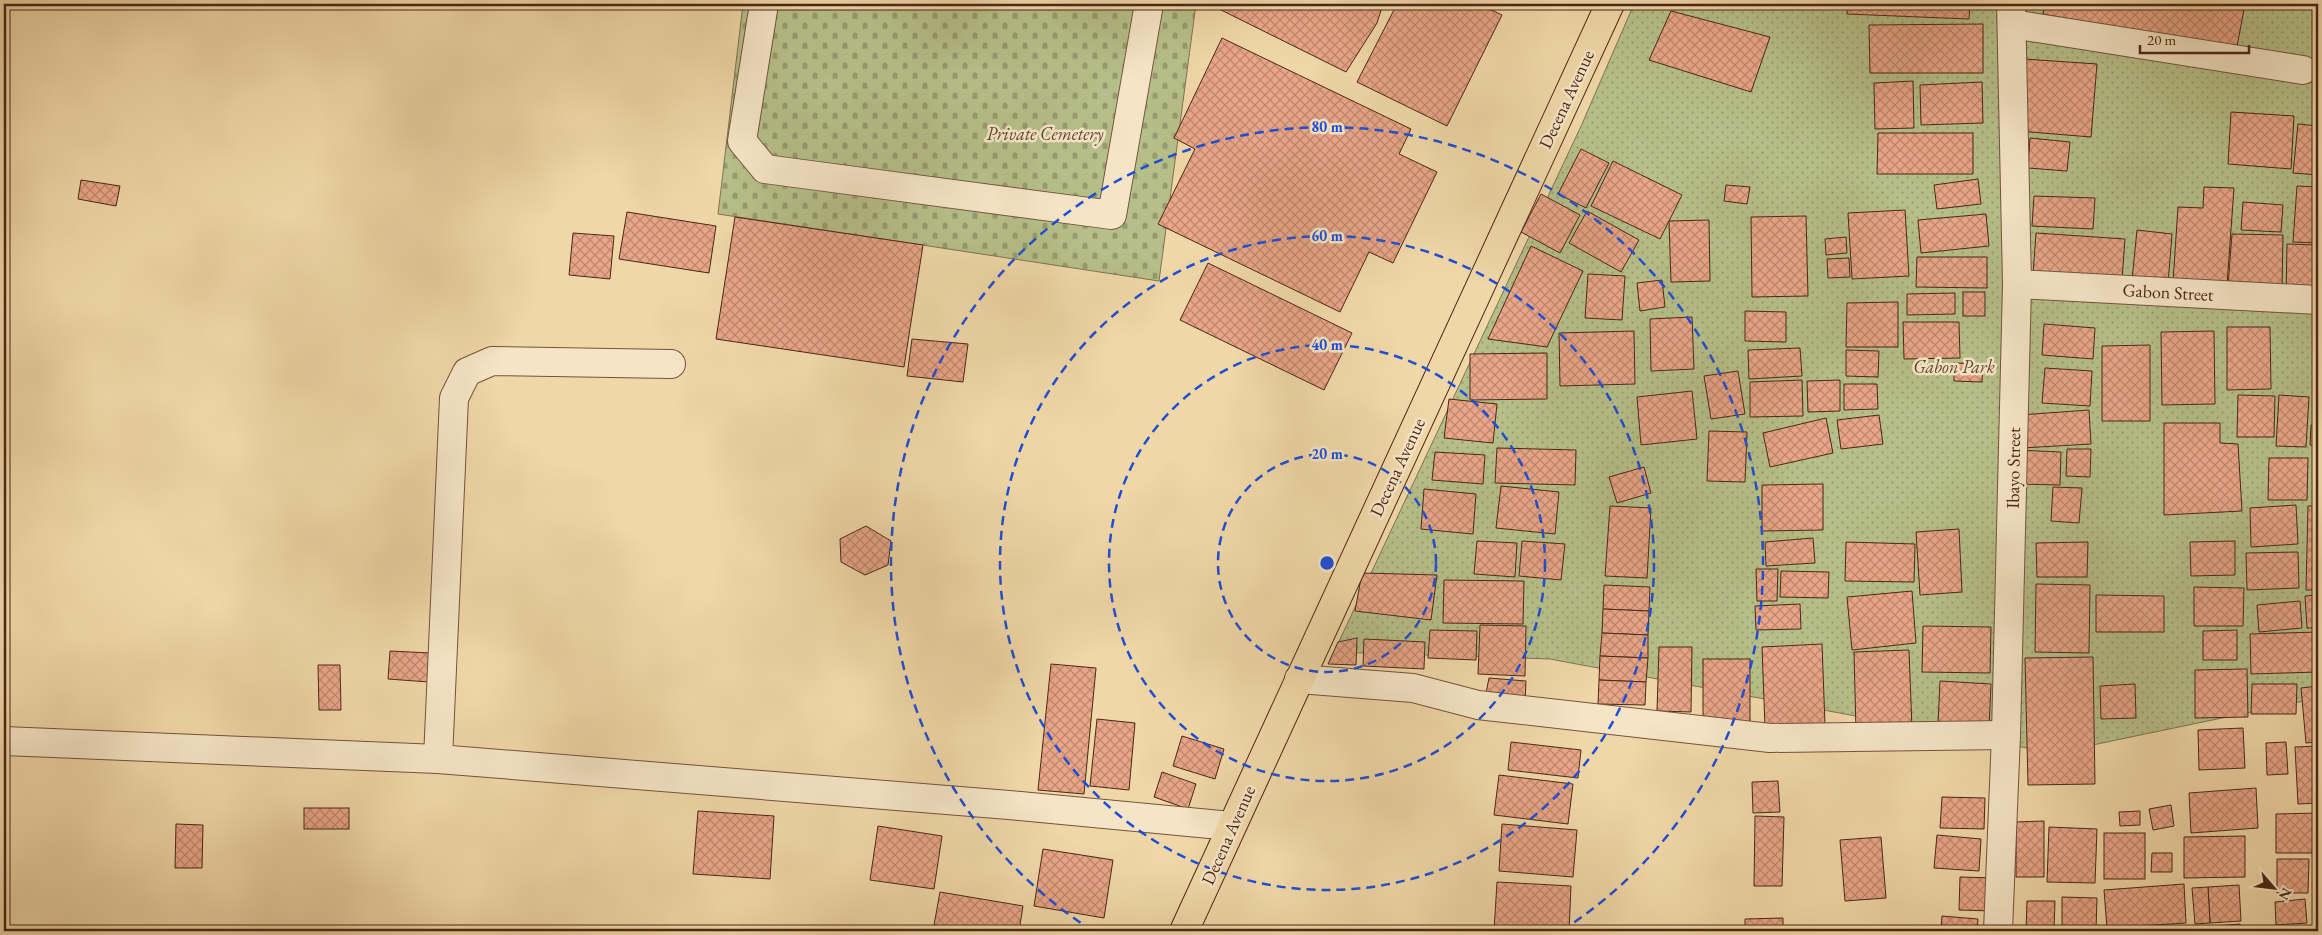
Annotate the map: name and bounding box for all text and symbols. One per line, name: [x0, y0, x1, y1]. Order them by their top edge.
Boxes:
scale bar: [2140, 22, 2248, 54]
text: 20 m: [2147, 30, 2176, 49]
street label: Decena Avenue: [1533, 46, 1599, 152]
text: 80 m: [1311, 117, 1343, 136]
park label: Private Cemetery: [987, 122, 1104, 146]
text: 60 m: [1311, 226, 1343, 245]
street label: Gabon Street: [2122, 278, 2214, 306]
text: 40 m: [1311, 335, 1343, 354]
park label: Gabon Park: [1913, 355, 1995, 378]
street label: Decena Avenue: [1364, 414, 1430, 520]
street label: Ibayo Street: [2001, 427, 2025, 509]
text: 20 m: [1311, 444, 1343, 463]
centre of rings: [1318, 554, 1336, 572]
street label: Decena Avenue: [1196, 782, 1260, 888]
north arrow: [2250, 862, 2300, 912]
text: N: [2275, 885, 2296, 904]

